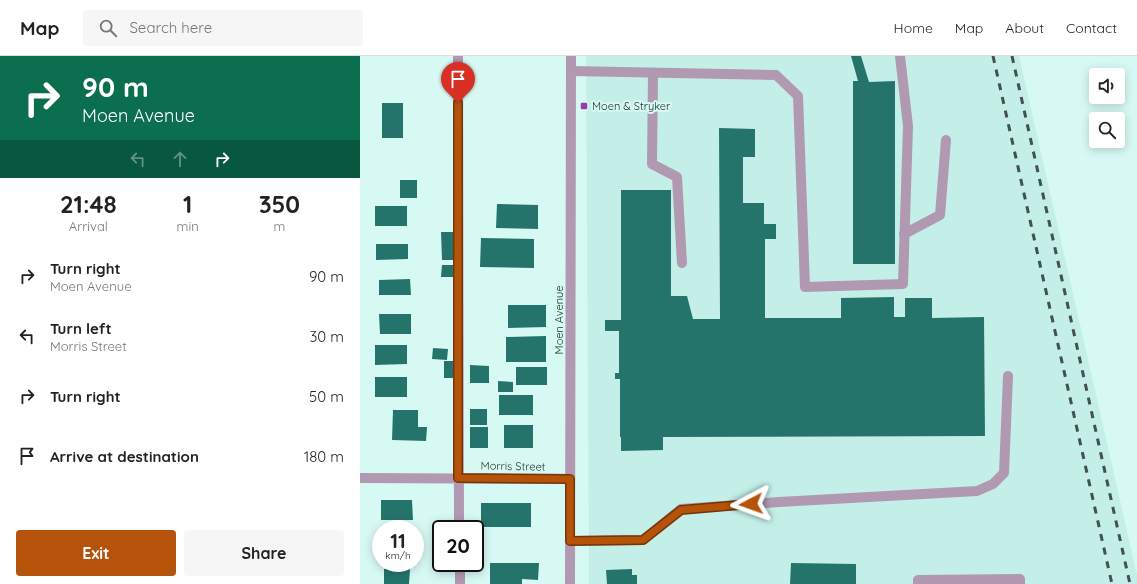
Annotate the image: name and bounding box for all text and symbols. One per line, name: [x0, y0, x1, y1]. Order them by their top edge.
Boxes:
search box: [83, 10, 363, 46]
text: Map: [20, 16, 59, 40]
icon: search: [97, 17, 119, 39]
text: Search here: [129, 18, 212, 37]
text: Home: [894, 19, 933, 37]
text: Map: [955, 19, 983, 37]
text: About: [1005, 19, 1044, 37]
text: Contact: [1066, 19, 1117, 37]
pin: [441, 62, 475, 103]
icon: arrive: [447, 68, 469, 90]
map controls: [1089, 68, 1125, 148]
button: sound: [1089, 68, 1125, 104]
text: 90 m: [82, 69, 149, 104]
icon: right: [16, 72, 68, 124]
place label: Moen & Stryker: [592, 99, 671, 113]
marker: Moen & Stryker: [579, 101, 589, 111]
text: Moen Avenue: [82, 104, 195, 127]
button: search: [1089, 112, 1125, 148]
icon: left: [127, 148, 149, 170]
icon: ahead: [169, 148, 191, 170]
icon: right: [211, 148, 233, 170]
text: 21:48: [60, 189, 117, 219]
text: 1: [183, 189, 192, 219]
text: 350: [259, 189, 300, 219]
text: Arrival: [69, 218, 108, 234]
text: min: [177, 218, 199, 234]
text: m: [273, 218, 285, 234]
text: Turn right: [50, 259, 121, 278]
icon: right: [16, 265, 38, 287]
text: 90 m: [309, 267, 344, 286]
text: Moen Avenue: [50, 278, 131, 294]
street label: Moen Avenue: [552, 286, 566, 354]
text: Turn left: [50, 319, 112, 338]
icon: left: [16, 325, 38, 347]
text: 30 m: [309, 327, 344, 346]
text: Morris Street: [50, 338, 127, 354]
icon: right: [16, 385, 38, 407]
text: Turn right: [50, 387, 121, 406]
text: 50 m: [309, 387, 344, 406]
icon: arrive: [16, 445, 38, 467]
text: Arrive at destination: [50, 447, 199, 466]
text: 180 m: [304, 447, 344, 466]
street label: Morris Street: [480, 458, 546, 474]
position arrow: [730, 483, 772, 525]
speed limit sign: 20: [432, 520, 484, 572]
text: 11: [390, 528, 406, 553]
button: Exit: [16, 530, 176, 576]
button: Share: [184, 530, 344, 576]
text: km/h: [385, 549, 411, 562]

